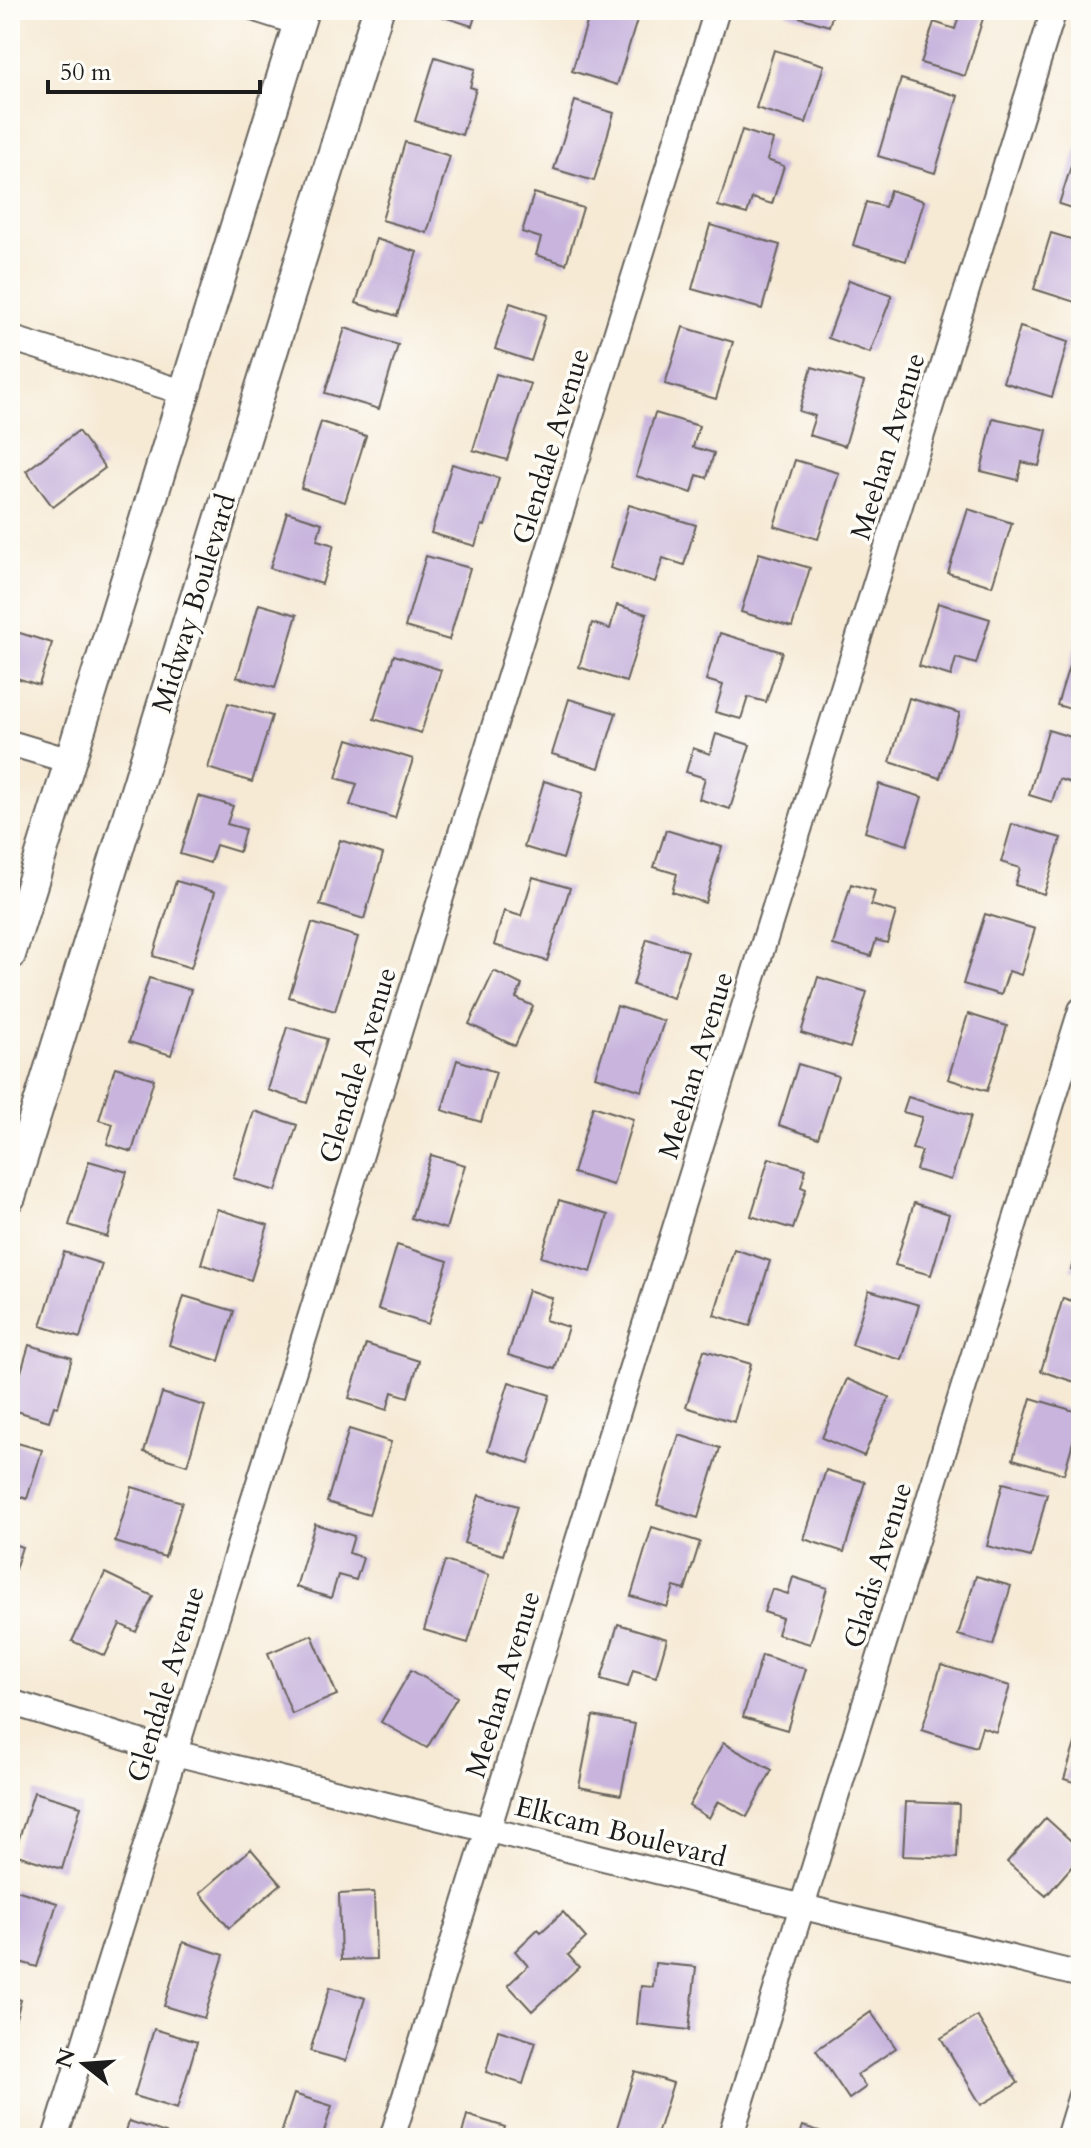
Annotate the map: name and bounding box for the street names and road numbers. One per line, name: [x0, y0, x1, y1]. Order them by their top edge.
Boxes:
street label: Glendale Avenue: [503, 344, 599, 549]
street label: Meehan Avenue: [841, 348, 934, 544]
street label: Midway Boulevard: [143, 489, 245, 717]
street label: Glendale Avenue: [310, 963, 406, 1168]
street label: Meehan Avenue: [649, 967, 742, 1163]
street label: Gladis Avenue: [835, 1478, 921, 1653]
street label: Glendale Avenue: [118, 1582, 214, 1787]
street label: Meehan Avenue: [456, 1586, 549, 1782]
street label: Elkcam Boulevard: [511, 1787, 730, 1877]

